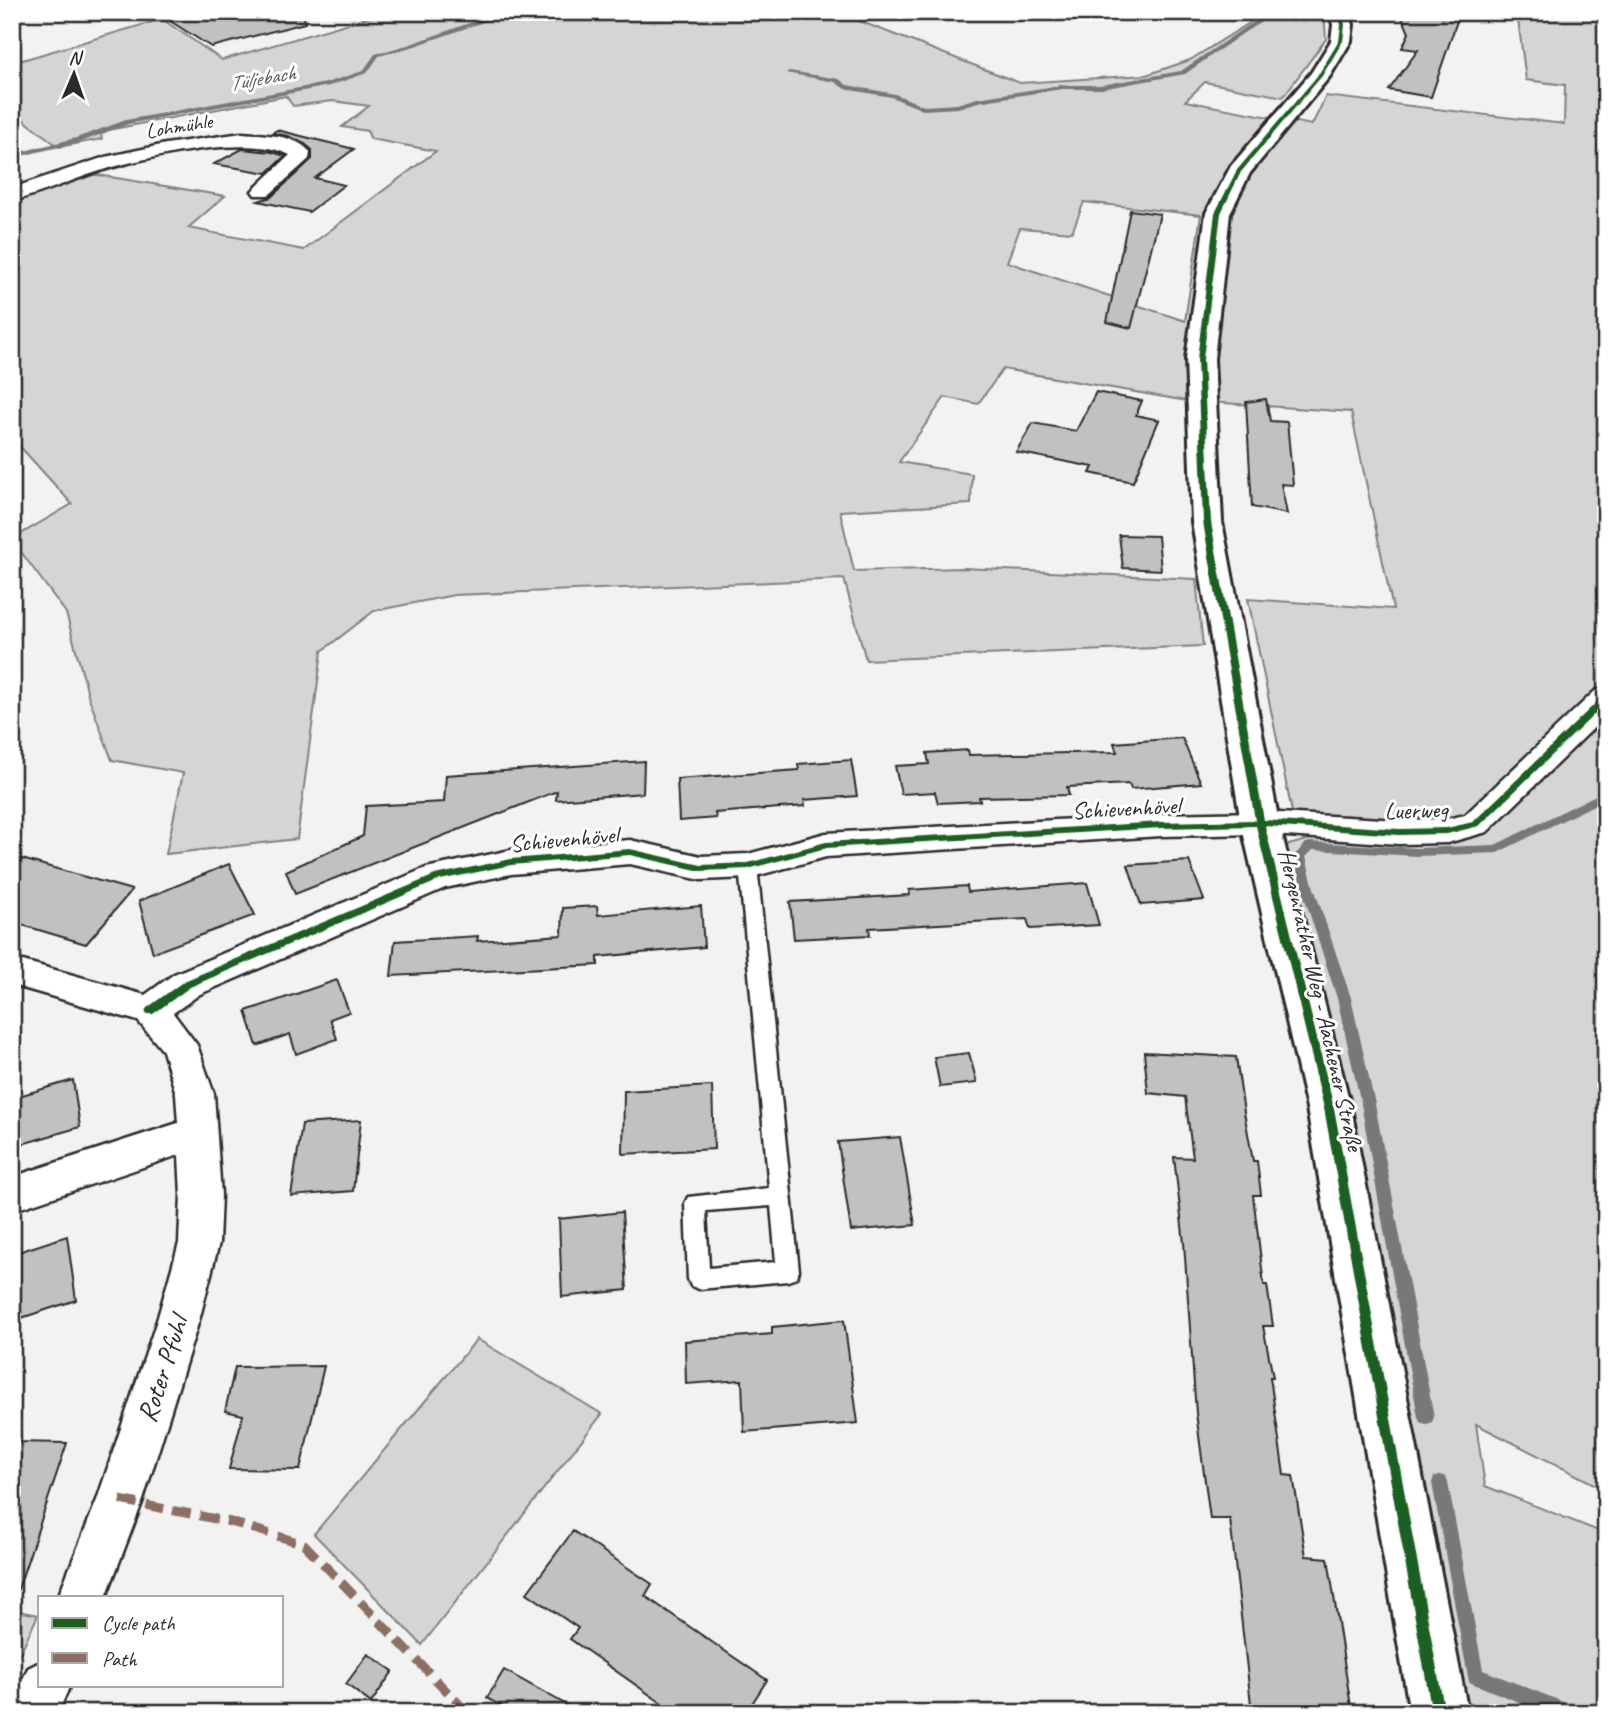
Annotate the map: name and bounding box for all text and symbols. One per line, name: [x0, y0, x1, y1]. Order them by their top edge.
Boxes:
north arrow: [38, 38, 108, 108]
text: N: [68, 46, 84, 70]
water label: Tüljebach: [227, 59, 298, 97]
street label: Lohmühle: [144, 108, 216, 144]
street label: Schievenhövel: [1071, 790, 1185, 826]
street label: Luerweg: [1384, 794, 1450, 826]
street label: Schievenhövel: [509, 819, 623, 859]
street label: Hergenrather Weg - Aachener Straße: [1272, 846, 1371, 1156]
street label: Roter Pfuhl: [129, 1307, 198, 1427]
legend: [38, 1596, 284, 1686]
text: Cycle path: [102, 1610, 175, 1636]
text: Path: [102, 1646, 138, 1672]

